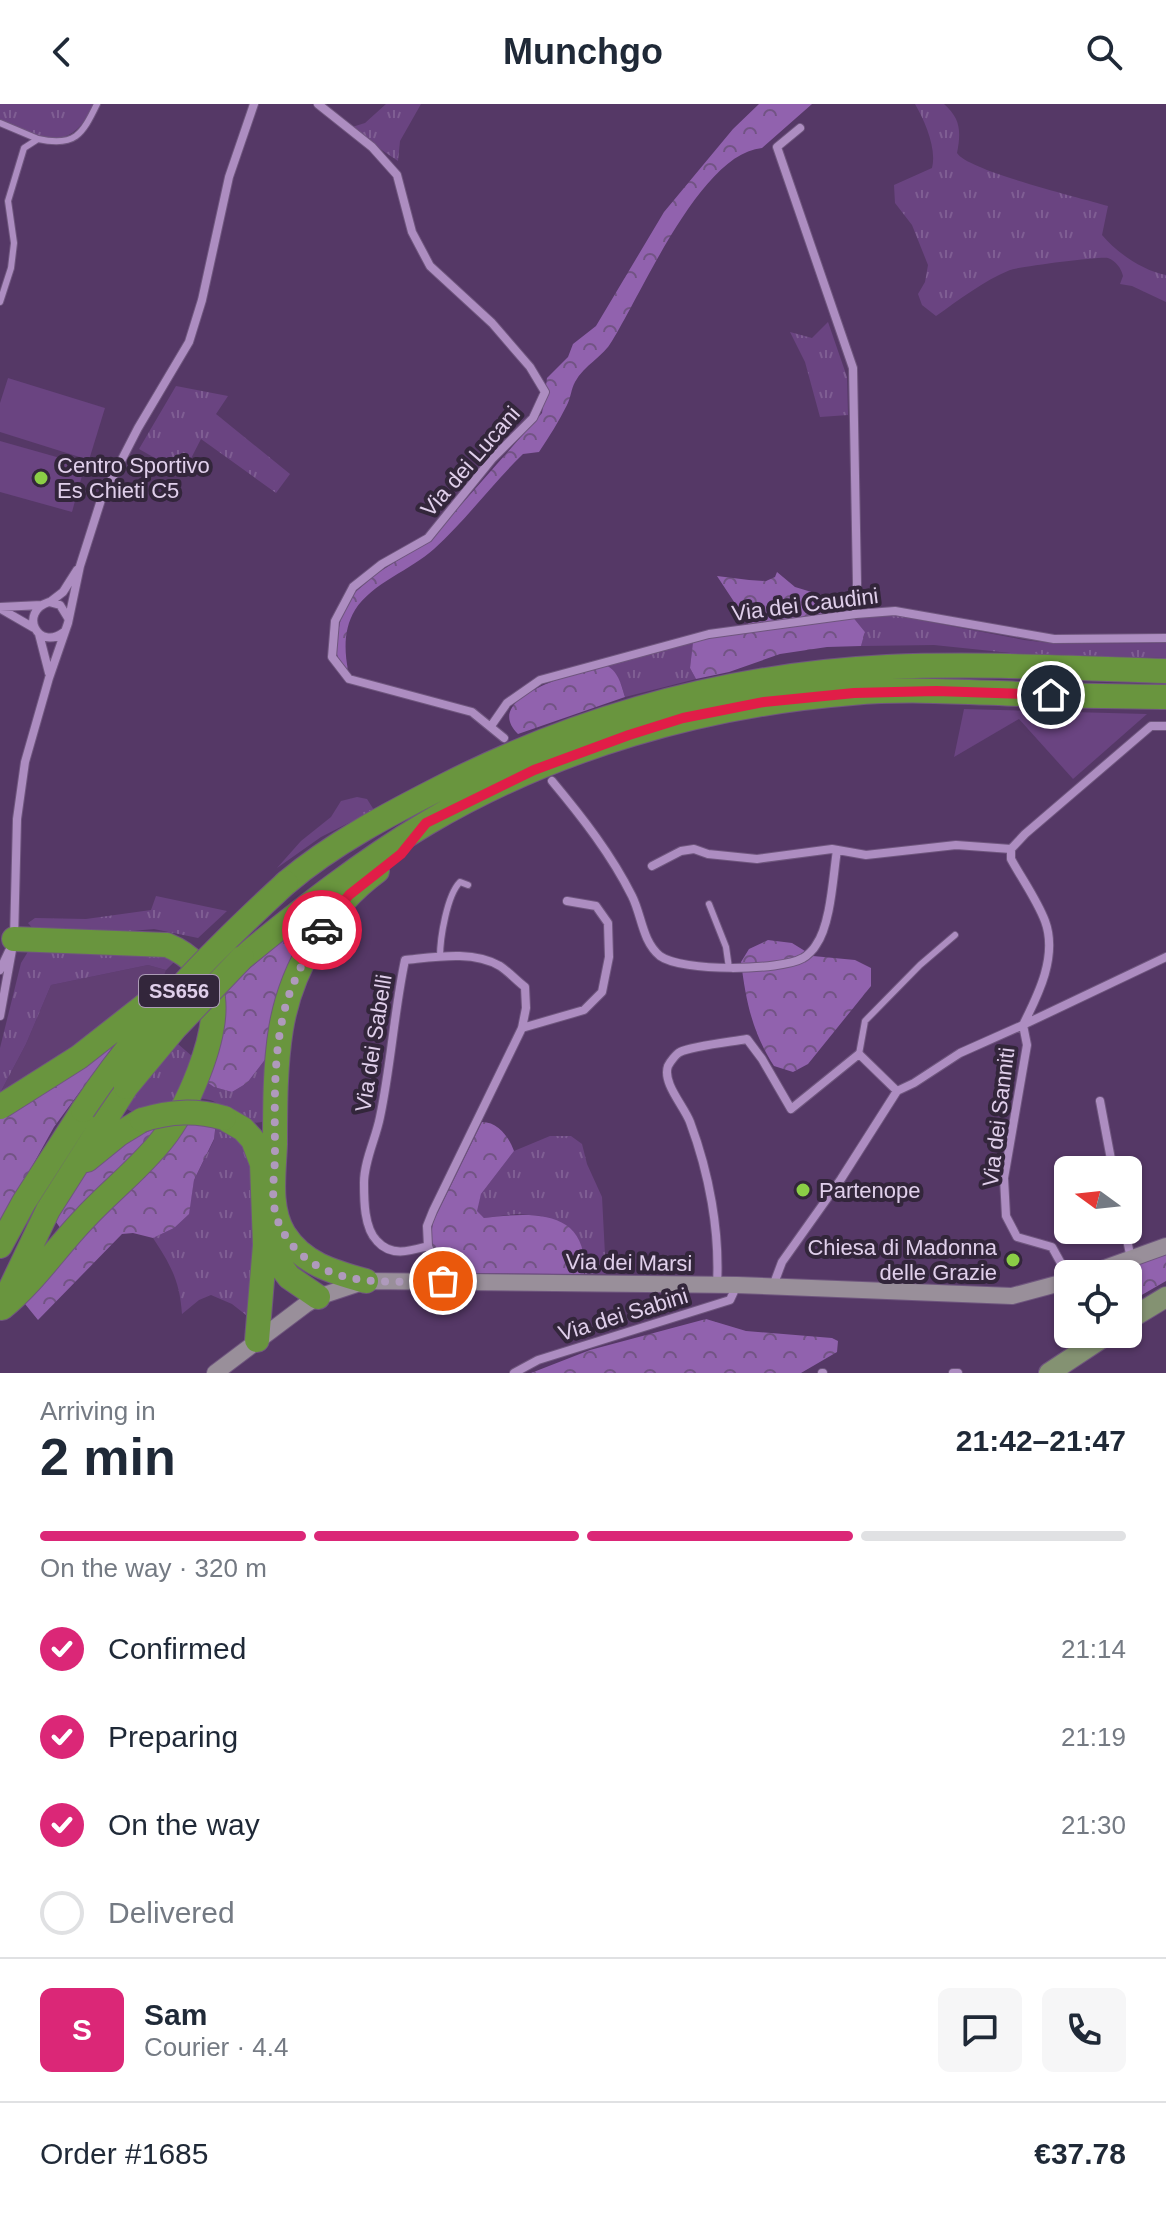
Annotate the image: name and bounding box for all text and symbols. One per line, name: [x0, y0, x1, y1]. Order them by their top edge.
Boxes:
icon: back: [40, 30, 84, 74]
icon: search: [1082, 30, 1126, 74]
text: Munchgo: [503, 31, 663, 72]
street label: Via dei Lucani: [416, 401, 525, 522]
place label: Centro Sportivo Es Chieti C5: [57, 453, 210, 503]
marker: Centro Sportivo Es Chieti C5: [32, 469, 50, 487]
street label: Via dei Caudini: [730, 583, 880, 626]
pin: [1017, 661, 1085, 729]
icon: home: [1029, 673, 1073, 717]
courier: [282, 890, 362, 970]
icon: car: [300, 908, 344, 952]
street label: Via dei Sabelli: [350, 972, 397, 1114]
road number: SS656: [139, 975, 219, 1007]
street label: Via dei Sanniti: [978, 1046, 1019, 1188]
north arrow: [1054, 1156, 1142, 1244]
map controls: [1054, 1156, 1142, 1348]
place label: Partenope: [819, 1178, 921, 1203]
marker: Partenope: [794, 1181, 812, 1199]
place label: Chiesa di Madonna delle Grazie: [807, 1235, 998, 1285]
pin: [409, 1247, 477, 1315]
street label: Via dei Marsi: [565, 1249, 693, 1276]
marker: Chiesa di Madonna delle Grazie: [1004, 1251, 1022, 1269]
icon: bag: [421, 1259, 465, 1303]
button: locate: [1054, 1260, 1142, 1348]
street label: Via dei Sabini: [555, 1283, 691, 1346]
text: Arriving in: [40, 1396, 156, 1426]
text: 21:42–21:47: [956, 1424, 1126, 1457]
text: 2 min: [40, 1428, 176, 1486]
text: On the way · 320 m: [40, 1553, 267, 1583]
icon: check: [40, 1627, 84, 1671]
text: Confirmed: [108, 1632, 246, 1665]
text: 21:14: [1061, 1634, 1126, 1664]
icon: check: [40, 1715, 84, 1759]
text: Preparing: [108, 1720, 238, 1753]
text: 21:19: [1061, 1722, 1126, 1752]
icon: check: [40, 1803, 84, 1847]
text: On the way: [108, 1808, 260, 1841]
text: 21:30: [1061, 1810, 1126, 1840]
text: Delivered: [108, 1896, 235, 1929]
button: chat: [938, 1988, 1022, 2072]
button: phone: [1042, 1988, 1126, 2072]
text: Sam: [144, 1998, 207, 2031]
text: S: [72, 2013, 92, 2046]
text: Courier · 4.4: [144, 2032, 289, 2062]
text: Order #1685: [40, 2137, 208, 2170]
text: €37.78: [1034, 2137, 1126, 2170]

